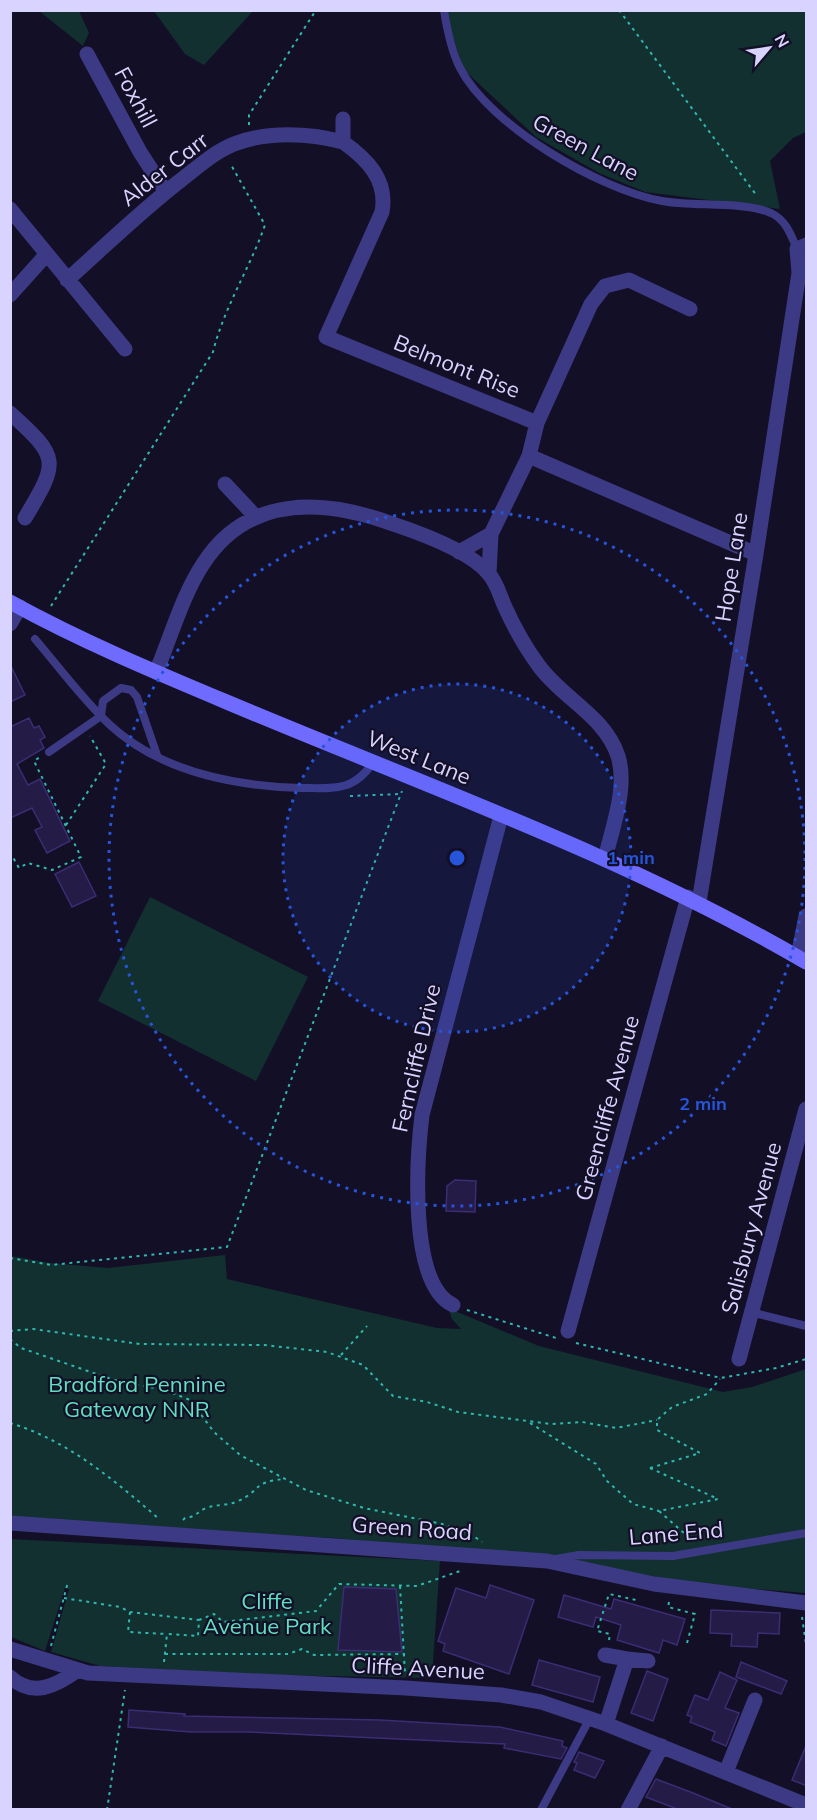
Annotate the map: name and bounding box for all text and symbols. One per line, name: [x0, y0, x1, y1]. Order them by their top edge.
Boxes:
north arrow: [739, 18, 799, 78]
text: N: [770, 31, 794, 51]
street label: Foxhill: [108, 62, 164, 132]
street label: Green Lane: [528, 107, 644, 187]
street label: Alder Carr: [114, 126, 214, 212]
street label: Belmont Rise: [390, 328, 524, 404]
street label: Hope Lane: [709, 510, 753, 624]
street label: West Lane: [363, 724, 475, 790]
text: 1 min: [607, 846, 655, 869]
centre of rings: [447, 848, 467, 868]
street label: Ferncliffe Drive: [385, 981, 447, 1135]
street label: Greencliffe Avenue: [569, 1012, 645, 1204]
text: 2 min: [679, 1092, 727, 1115]
street label: Salisbury Avenue: [715, 1139, 787, 1317]
park label: Bradford Pennine Gateway NNR: [48, 1370, 226, 1423]
street label: Green Road: [351, 1510, 473, 1546]
street label: Lane End: [628, 1515, 724, 1551]
park label: Cliffe Avenue Park: [203, 1587, 332, 1640]
street label: Cliffe Avenue: [350, 1651, 486, 1685]

